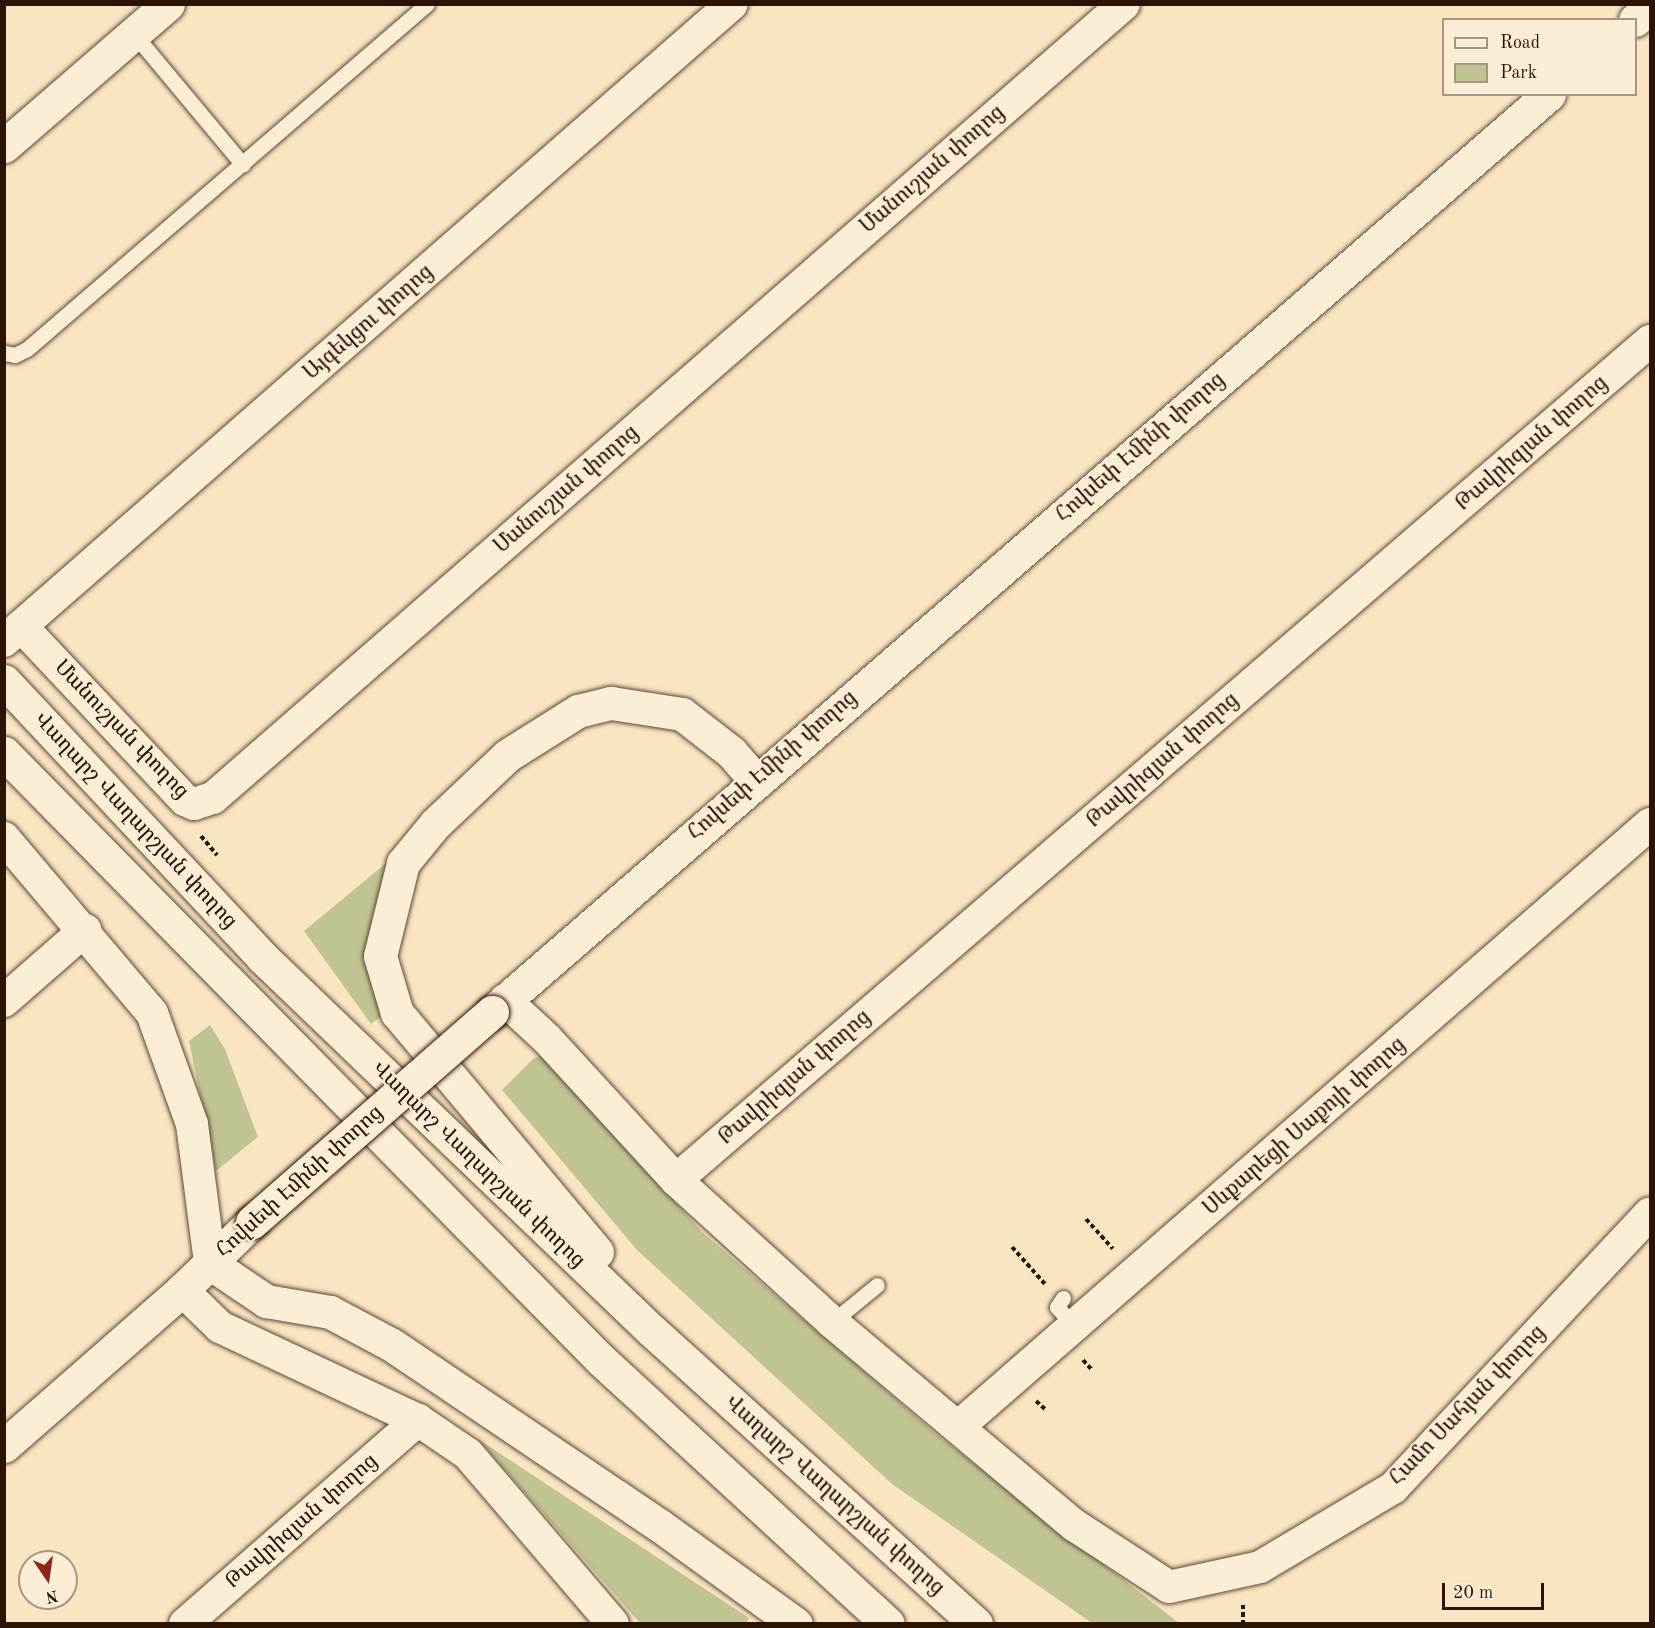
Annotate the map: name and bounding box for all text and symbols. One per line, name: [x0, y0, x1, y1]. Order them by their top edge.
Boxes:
legend: [1442, 18, 1637, 96]
text: Road: [1500, 34, 1540, 52]
text: Park: [1500, 64, 1537, 82]
street label: Մանուշյան փողոց: [856, 100, 1010, 240]
street label: Այգեկցու փողոց: [299, 260, 439, 386]
street label: Հովսեփ Էմինի փողոց: [1051, 368, 1231, 528]
street label: Թավրիզյան փողոց: [1451, 371, 1613, 517]
street label: Մանուշյան փողոց: [490, 420, 644, 560]
street label: Մանուշյան փողոց: [48, 655, 194, 805]
street label: Հովսեփ Էմինի փողոց: [683, 686, 863, 846]
street label: Թավրիզյան փողոց: [1082, 688, 1244, 834]
street label: Վաղարշ Վաղարշյան փողոց: [28, 708, 242, 934]
street label: Թավրիզյան փողոց: [714, 1005, 876, 1151]
street label: Սևքարեցի Սաքոյի փողոց: [1199, 1032, 1411, 1222]
street label: Վաղարշ Վաղարշյան փողոց: [366, 1056, 590, 1274]
street label: Հովսեփ Էմինի փողոց: [211, 1100, 389, 1264]
street label: Համո Սահյան փողոց: [1385, 1320, 1551, 1492]
street label: Վաղարշ Վաղարշյան փողոց: [719, 1391, 949, 1601]
street label: Թավրիզյան փողոց: [221, 1449, 383, 1595]
north arrow: [18, 1550, 78, 1610]
scale bar: [1445, 1571, 1547, 1609]
text: 20 m: [1453, 1584, 1493, 1602]
text: N: [44, 1586, 59, 1605]

